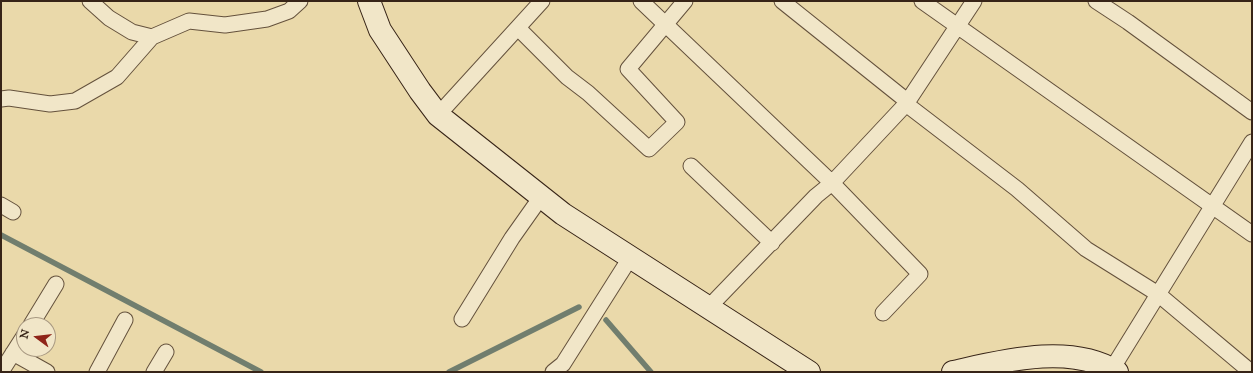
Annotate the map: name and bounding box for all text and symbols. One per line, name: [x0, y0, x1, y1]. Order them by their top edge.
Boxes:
north arrow: [16, 317, 56, 357]
text: N: [17, 328, 32, 340]

